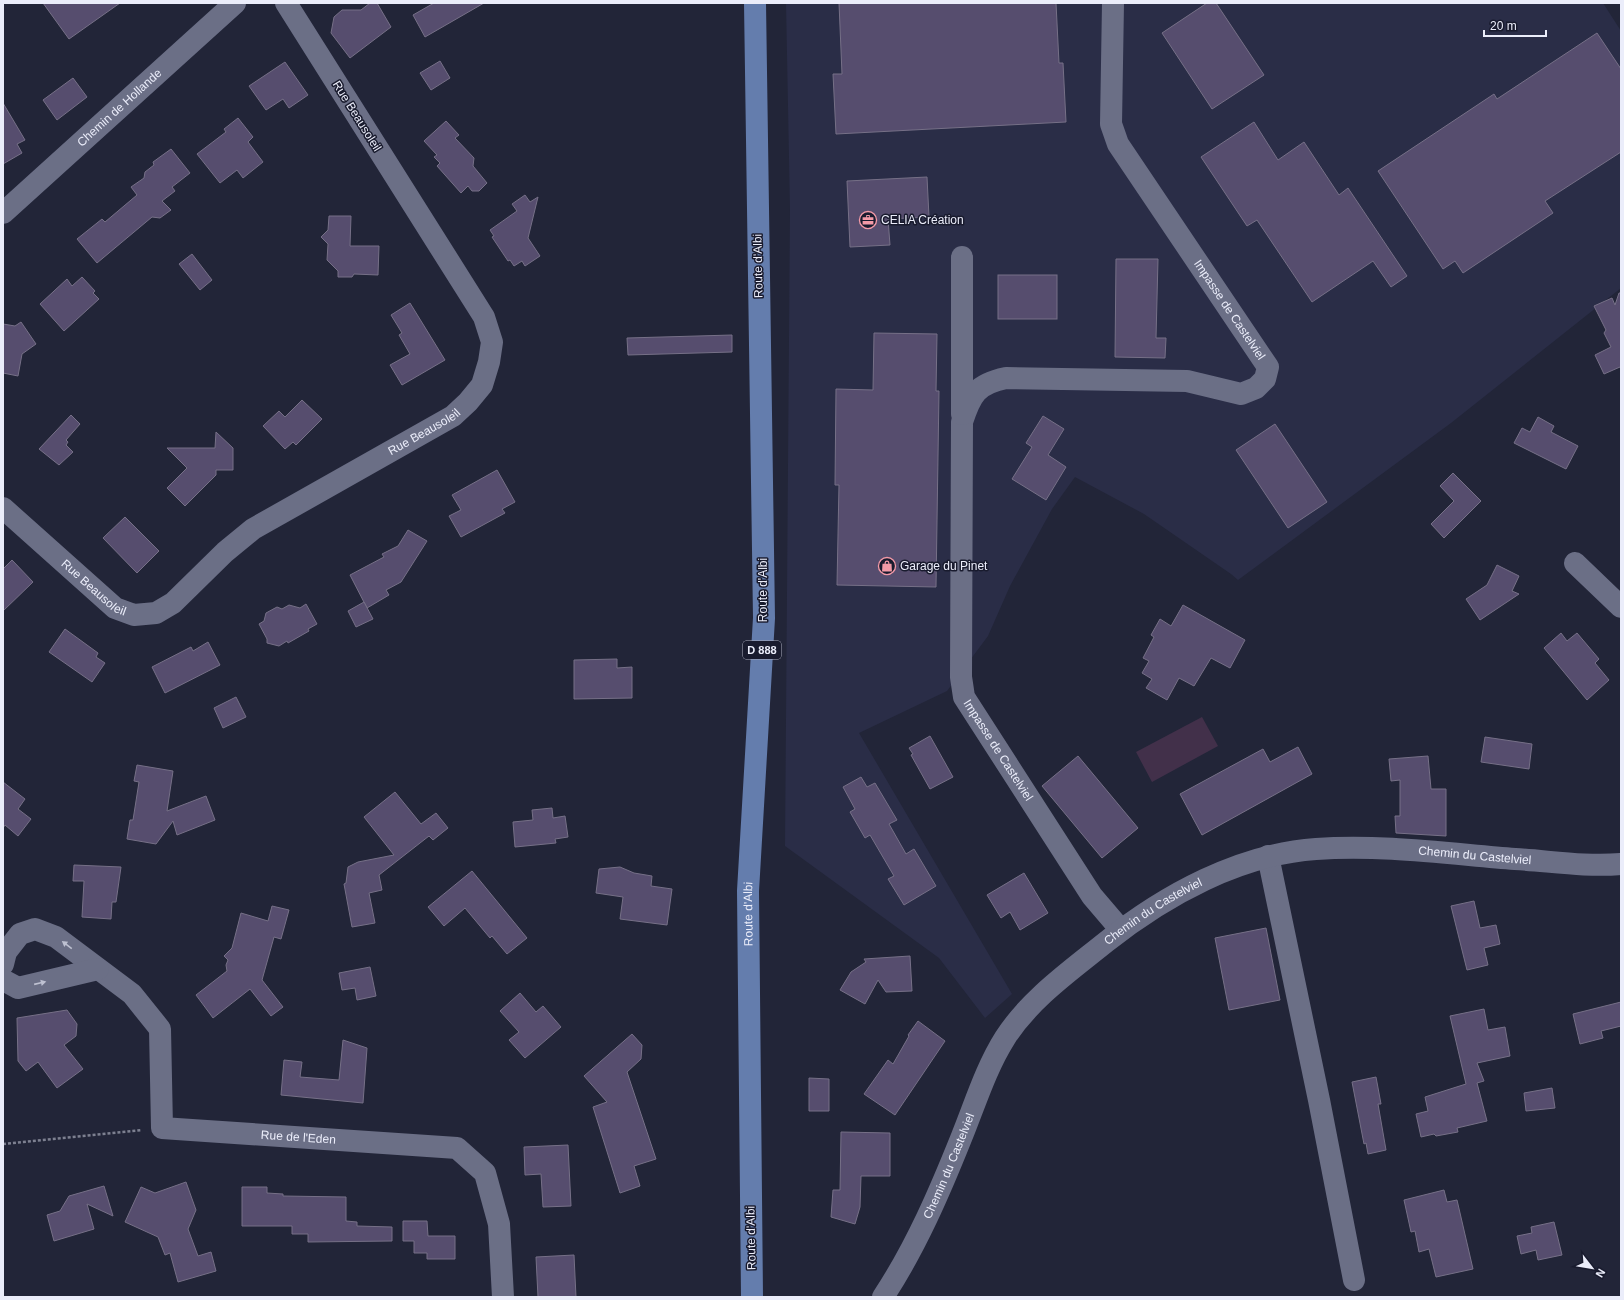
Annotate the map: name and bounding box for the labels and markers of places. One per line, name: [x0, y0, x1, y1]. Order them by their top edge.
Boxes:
office icon: CELIA Création: [858, 210, 878, 230]
place label: CELIA Création: [881, 213, 964, 227]
shop icon: Garage du Pinet: [877, 556, 897, 576]
place label: Garage du Pinet: [900, 559, 988, 573]

